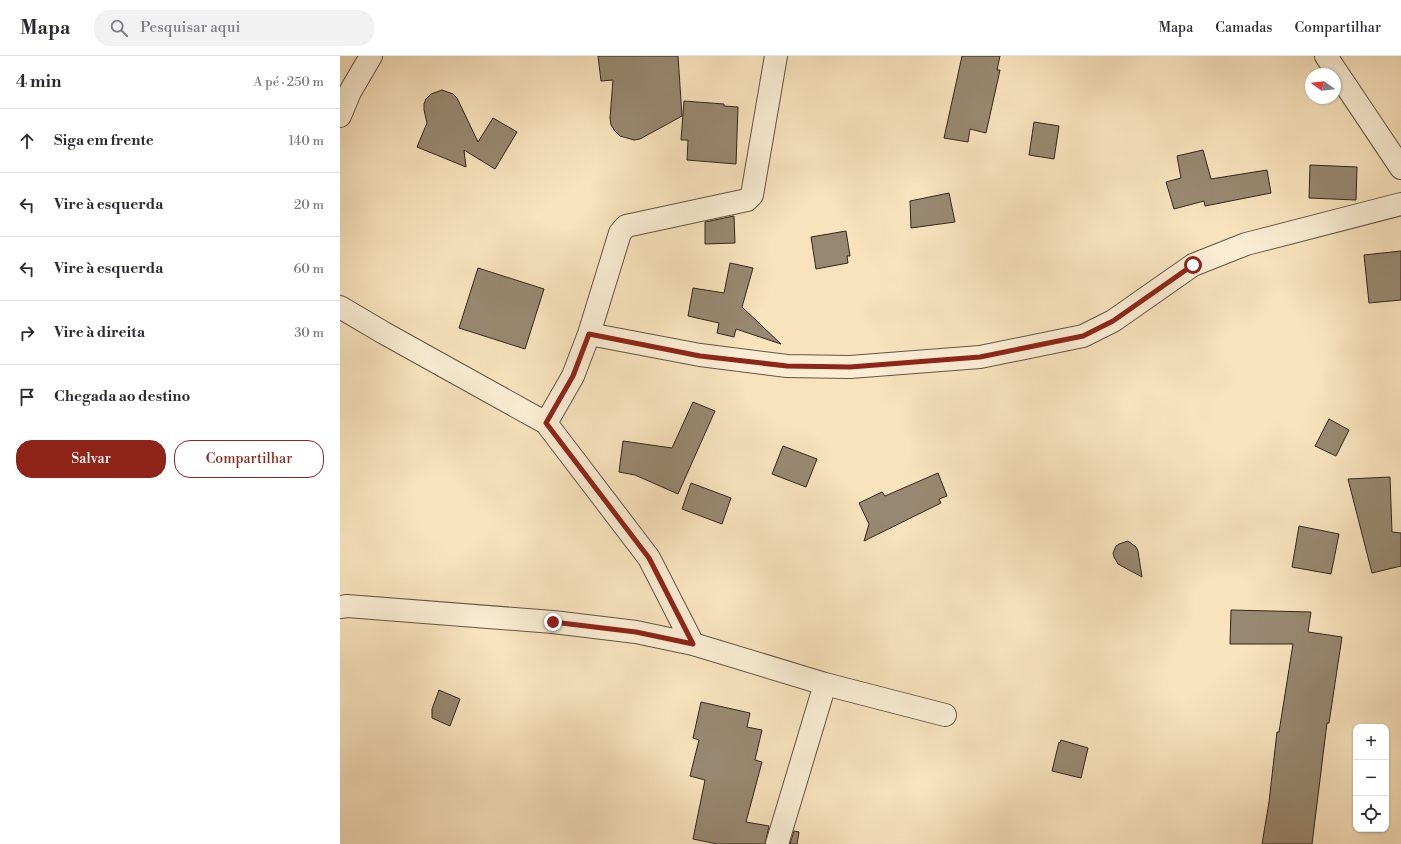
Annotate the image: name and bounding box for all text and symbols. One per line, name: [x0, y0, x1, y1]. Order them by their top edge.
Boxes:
search box: [94, 10, 374, 46]
text: Mapa: [20, 16, 70, 40]
icon: search: [108, 17, 130, 39]
text: Pesquisar aqui: [140, 18, 241, 37]
text: Mapa: [1159, 19, 1193, 37]
text: Camadas: [1215, 19, 1272, 37]
text: Compartilhar: [1294, 19, 1381, 37]
north arrow: [1305, 68, 1341, 104]
text: 4 min: [16, 71, 61, 93]
text: A pé · 250 m: [254, 74, 324, 90]
icon: ahead: [16, 130, 38, 152]
text: Siga em frente: [54, 131, 154, 150]
text: 140 m: [288, 133, 324, 149]
icon: left: [16, 194, 38, 216]
text: Vire à esquerda: [54, 195, 163, 214]
text: 20 m: [294, 197, 324, 213]
route start: [1184, 256, 1202, 274]
icon: left: [16, 258, 38, 280]
text: Vire à esquerda: [54, 259, 163, 278]
text: 60 m: [293, 261, 324, 277]
icon: right: [16, 322, 38, 344]
text: Vire à direita: [54, 323, 145, 342]
text: 30 m: [294, 325, 324, 341]
icon: arrive: [16, 386, 38, 408]
text: Chegada ao destino: [54, 387, 190, 406]
button: Salvar: [16, 440, 166, 478]
button: Compartilhar: [174, 440, 324, 478]
route end: [544, 613, 562, 631]
map controls: [1353, 724, 1389, 832]
button: +: [1353, 724, 1389, 760]
button: −: [1353, 760, 1389, 796]
button: locate: [1353, 796, 1389, 832]

